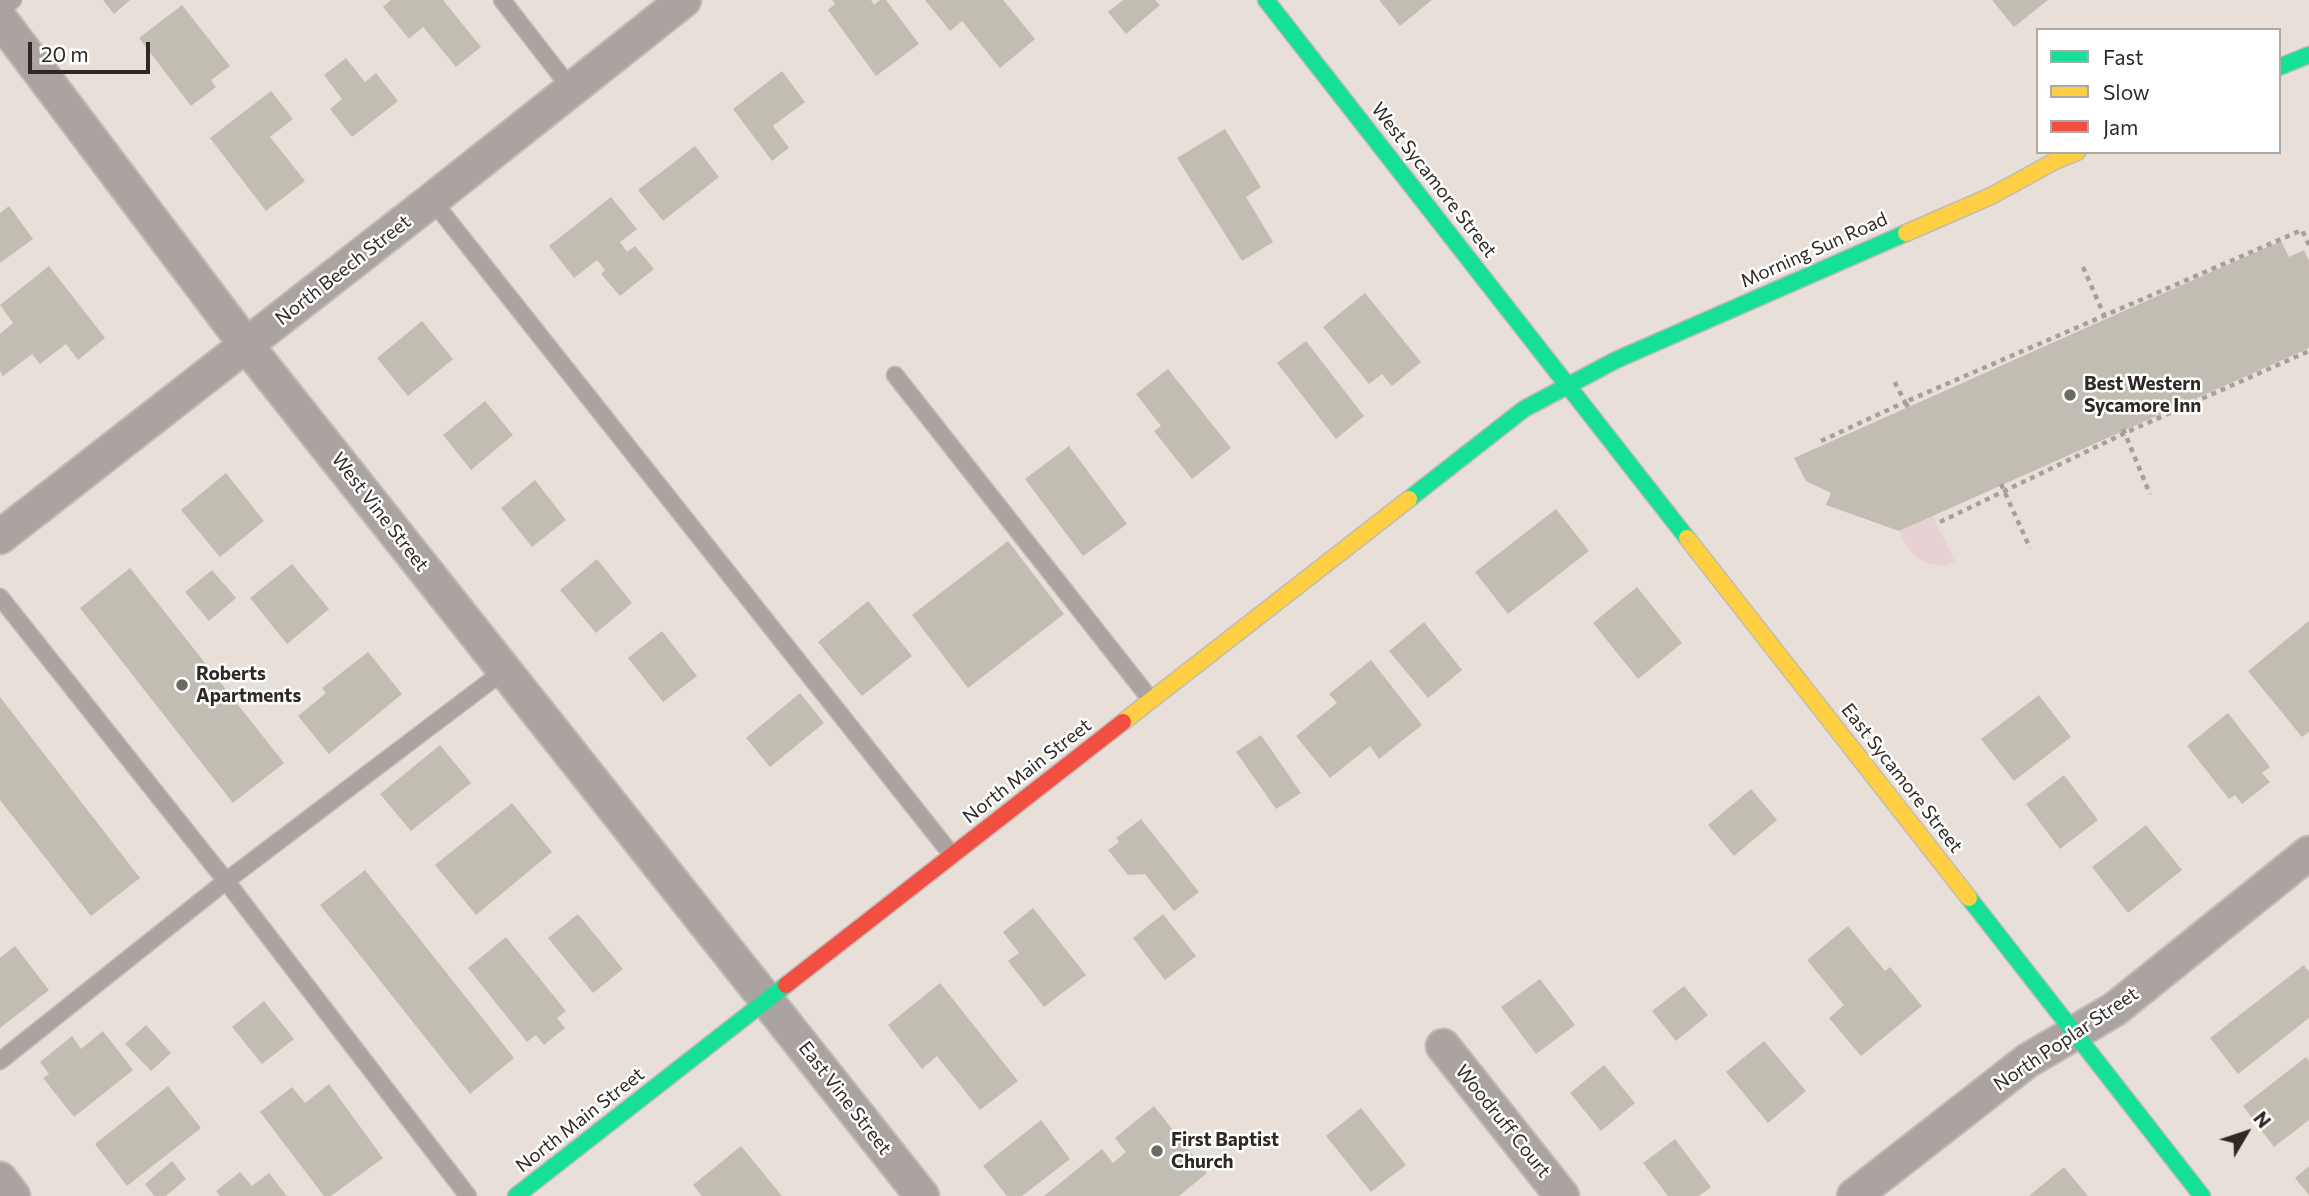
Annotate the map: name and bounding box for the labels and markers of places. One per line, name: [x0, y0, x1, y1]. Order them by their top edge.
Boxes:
place label: Best Western Sycamore Inn: [2084, 373, 2201, 417]
marker: Best Western Sycamore Inn: [2062, 387, 2078, 403]
place label: Roberts Apartments: [196, 663, 301, 707]
marker: Roberts Apartments: [174, 677, 190, 693]
place label: First Baptist Church: [1171, 1129, 1279, 1173]
marker: First Baptist Church: [1149, 1143, 1165, 1159]

